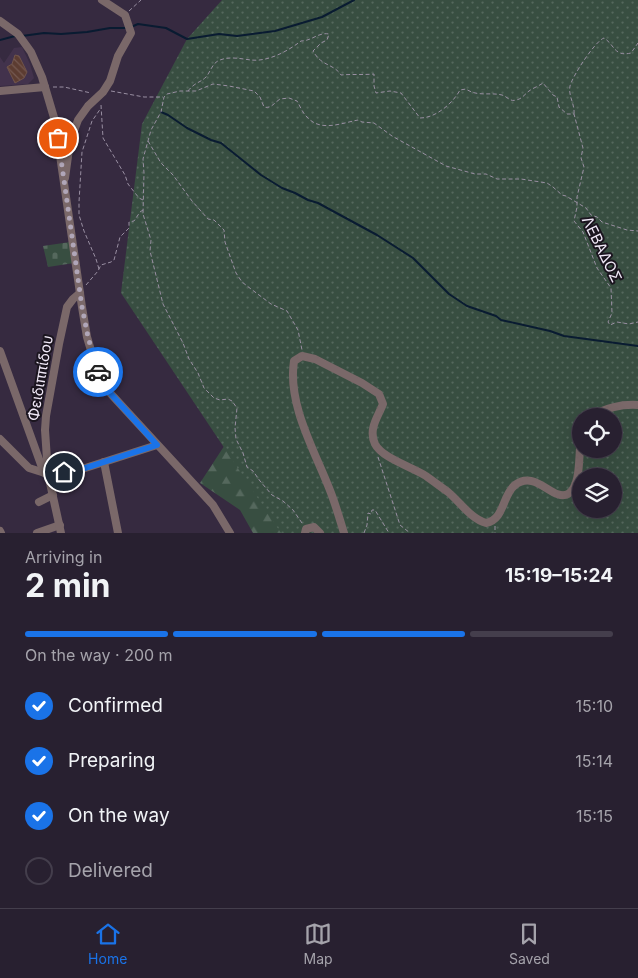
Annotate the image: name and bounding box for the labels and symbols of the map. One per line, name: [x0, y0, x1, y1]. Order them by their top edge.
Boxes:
pin: [37, 117, 79, 159]
street label: ΛΕΒΑΔΟΣ: [578, 213, 626, 285]
street label: Φειδιππίδου: [23, 334, 57, 422]
courier: [73, 347, 123, 397]
pin: [43, 451, 85, 493]

